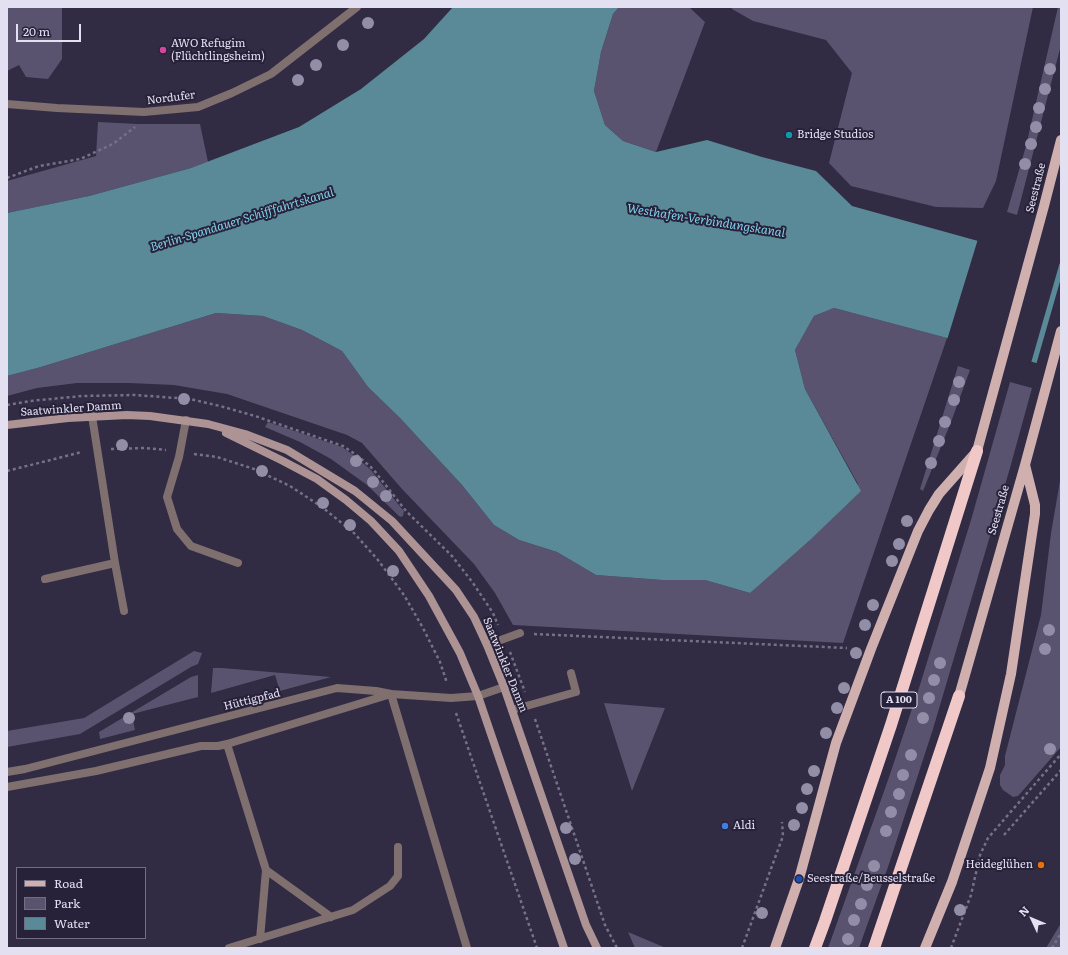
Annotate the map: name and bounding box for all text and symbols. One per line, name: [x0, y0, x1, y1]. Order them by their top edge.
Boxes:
scale bar: [18, 16, 83, 42]
text: 20 m: [23, 22, 50, 40]
place label: AWO Refugim (Flüchtlingsheim): [171, 37, 265, 63]
marker: AWO Refugim (Flüchtlingsheim): [158, 45, 168, 55]
street label: Nordufer: [146, 88, 196, 108]
place label: Bridge Studios: [797, 128, 873, 142]
marker: Bridge Studios: [784, 130, 794, 140]
street label: Seestraße: [1023, 162, 1049, 214]
water label: Berlin-Spandauer Schifffahrtskanal: [148, 185, 336, 255]
water label: Westhafen-Verbindungskanal: [626, 201, 786, 241]
street label: Saatwinkler Damm: [20, 399, 122, 419]
street label: Seestraße: [986, 484, 1012, 536]
street label: Saatwinkler Damm: [480, 616, 530, 714]
street label: Hüttigpfad: [222, 687, 282, 713]
road number: A 100: [881, 692, 917, 708]
place label: Aldi: [733, 819, 755, 833]
marker: Aldi: [720, 821, 730, 831]
place label: Heideglühen: [966, 858, 1033, 872]
marker: Heideglühen: [1036, 860, 1046, 870]
legend: [16, 867, 146, 939]
place label: Seestraße/Beusselstraße: [807, 872, 935, 886]
text: Road: [54, 874, 83, 892]
marker: Seestraße/Beusselstraße: [794, 874, 804, 884]
text: Park: [54, 894, 80, 912]
north arrow: [1012, 899, 1052, 939]
text: N: [1014, 902, 1032, 920]
text: Water: [54, 914, 90, 932]

